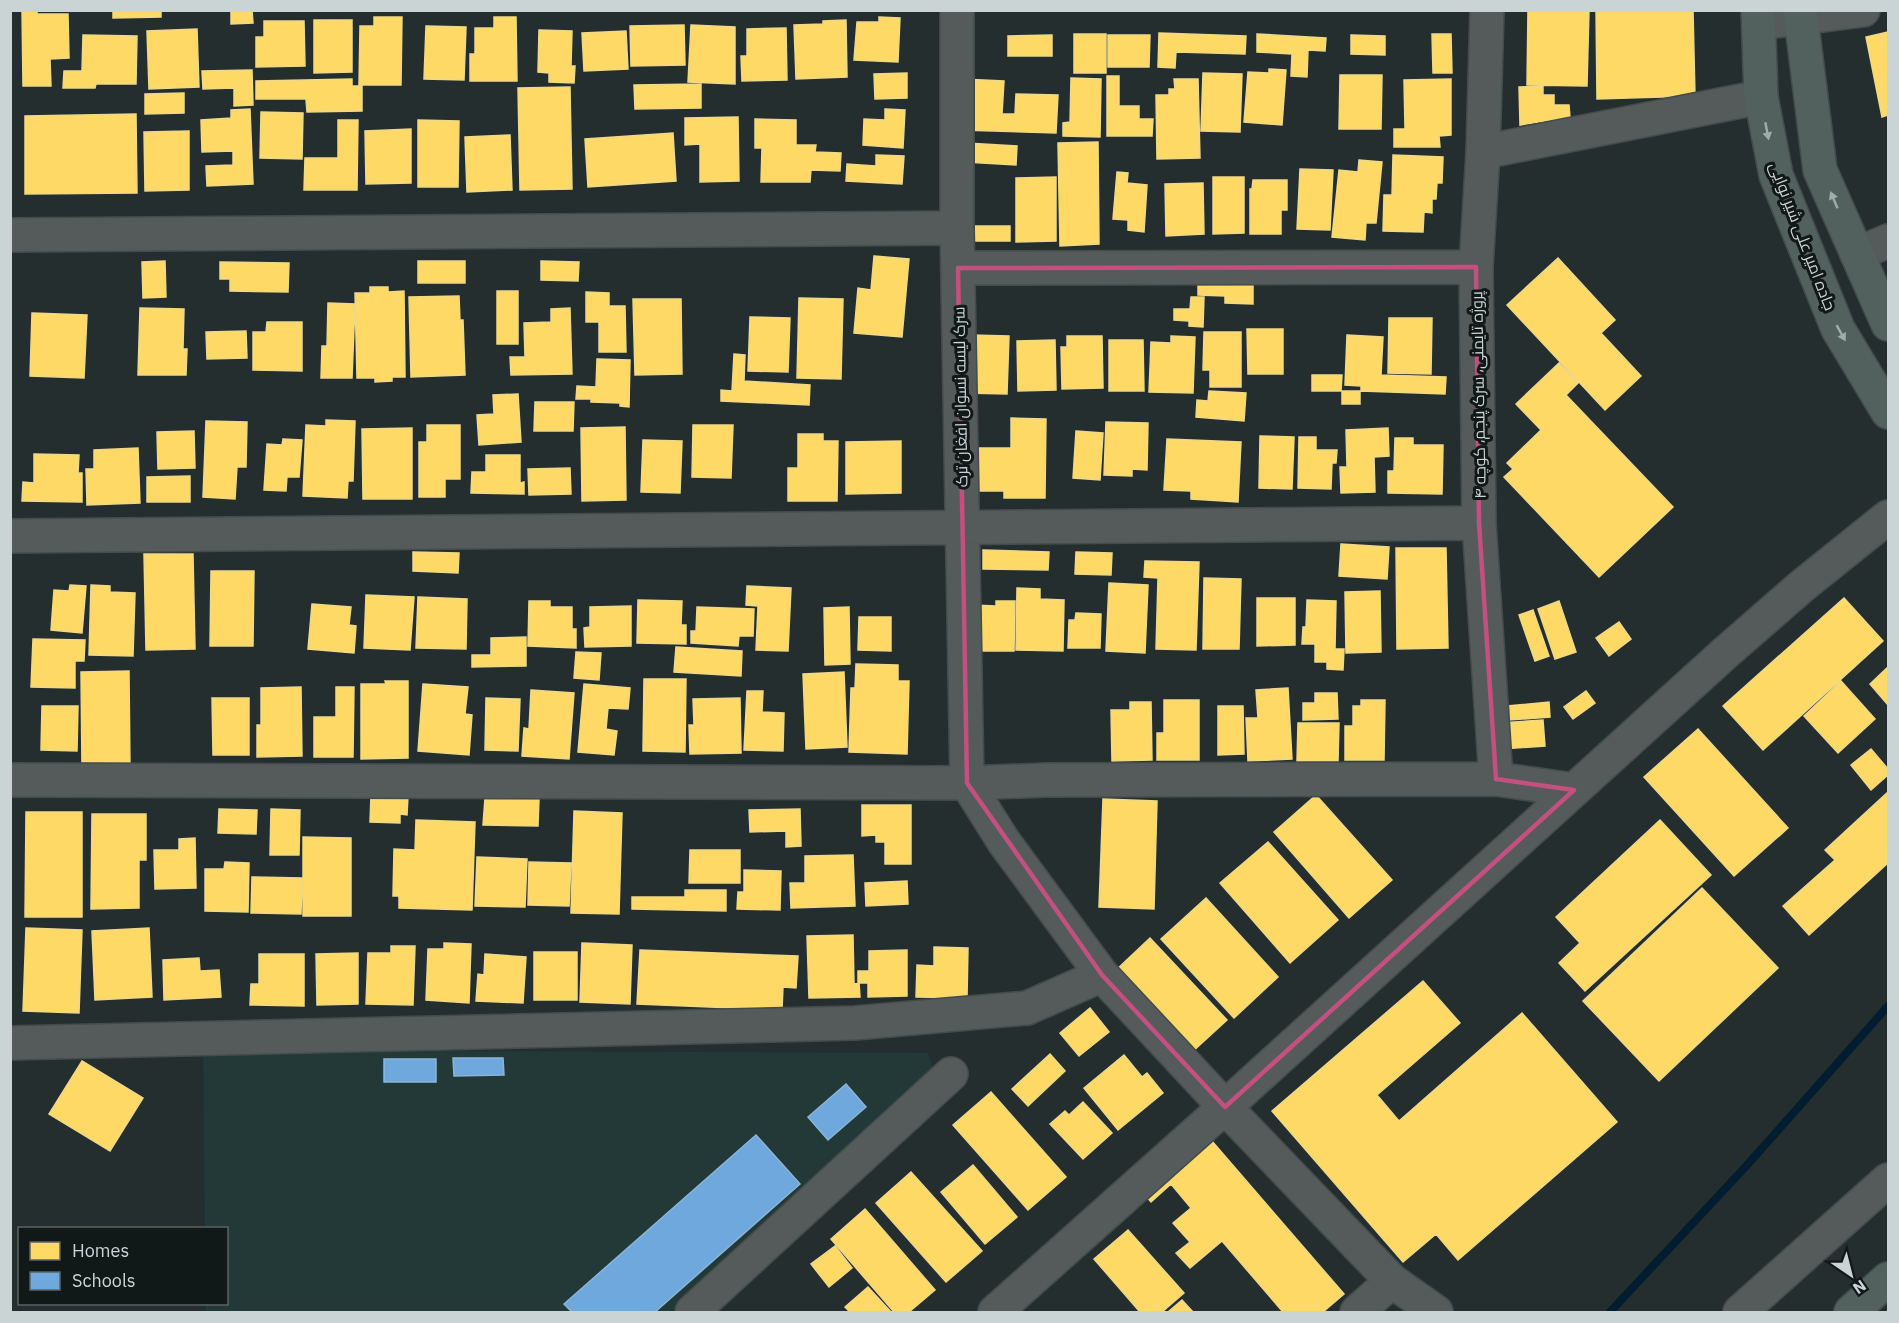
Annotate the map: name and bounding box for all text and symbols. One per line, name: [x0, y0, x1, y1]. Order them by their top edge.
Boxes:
one-way arrow: [1763, 122, 1772, 141]
street label: جاده امیر علی شیر نوایی: [1765, 159, 1841, 313]
one-way arrow: [1829, 192, 1838, 209]
street label: پروژه تایمنی، سرک پنجم، کوچه ۴: [1466, 290, 1492, 499]
street label: سرک لیسه نسوان افغان‌ ترک: [948, 306, 973, 488]
one-way arrow: [1836, 325, 1846, 342]
legend: [18, 1227, 228, 1305]
text: Homes: [72, 1239, 129, 1262]
north arrow: [1821, 1245, 1881, 1305]
text: Schools: [72, 1269, 136, 1292]
text: N: [1849, 1276, 1870, 1299]

